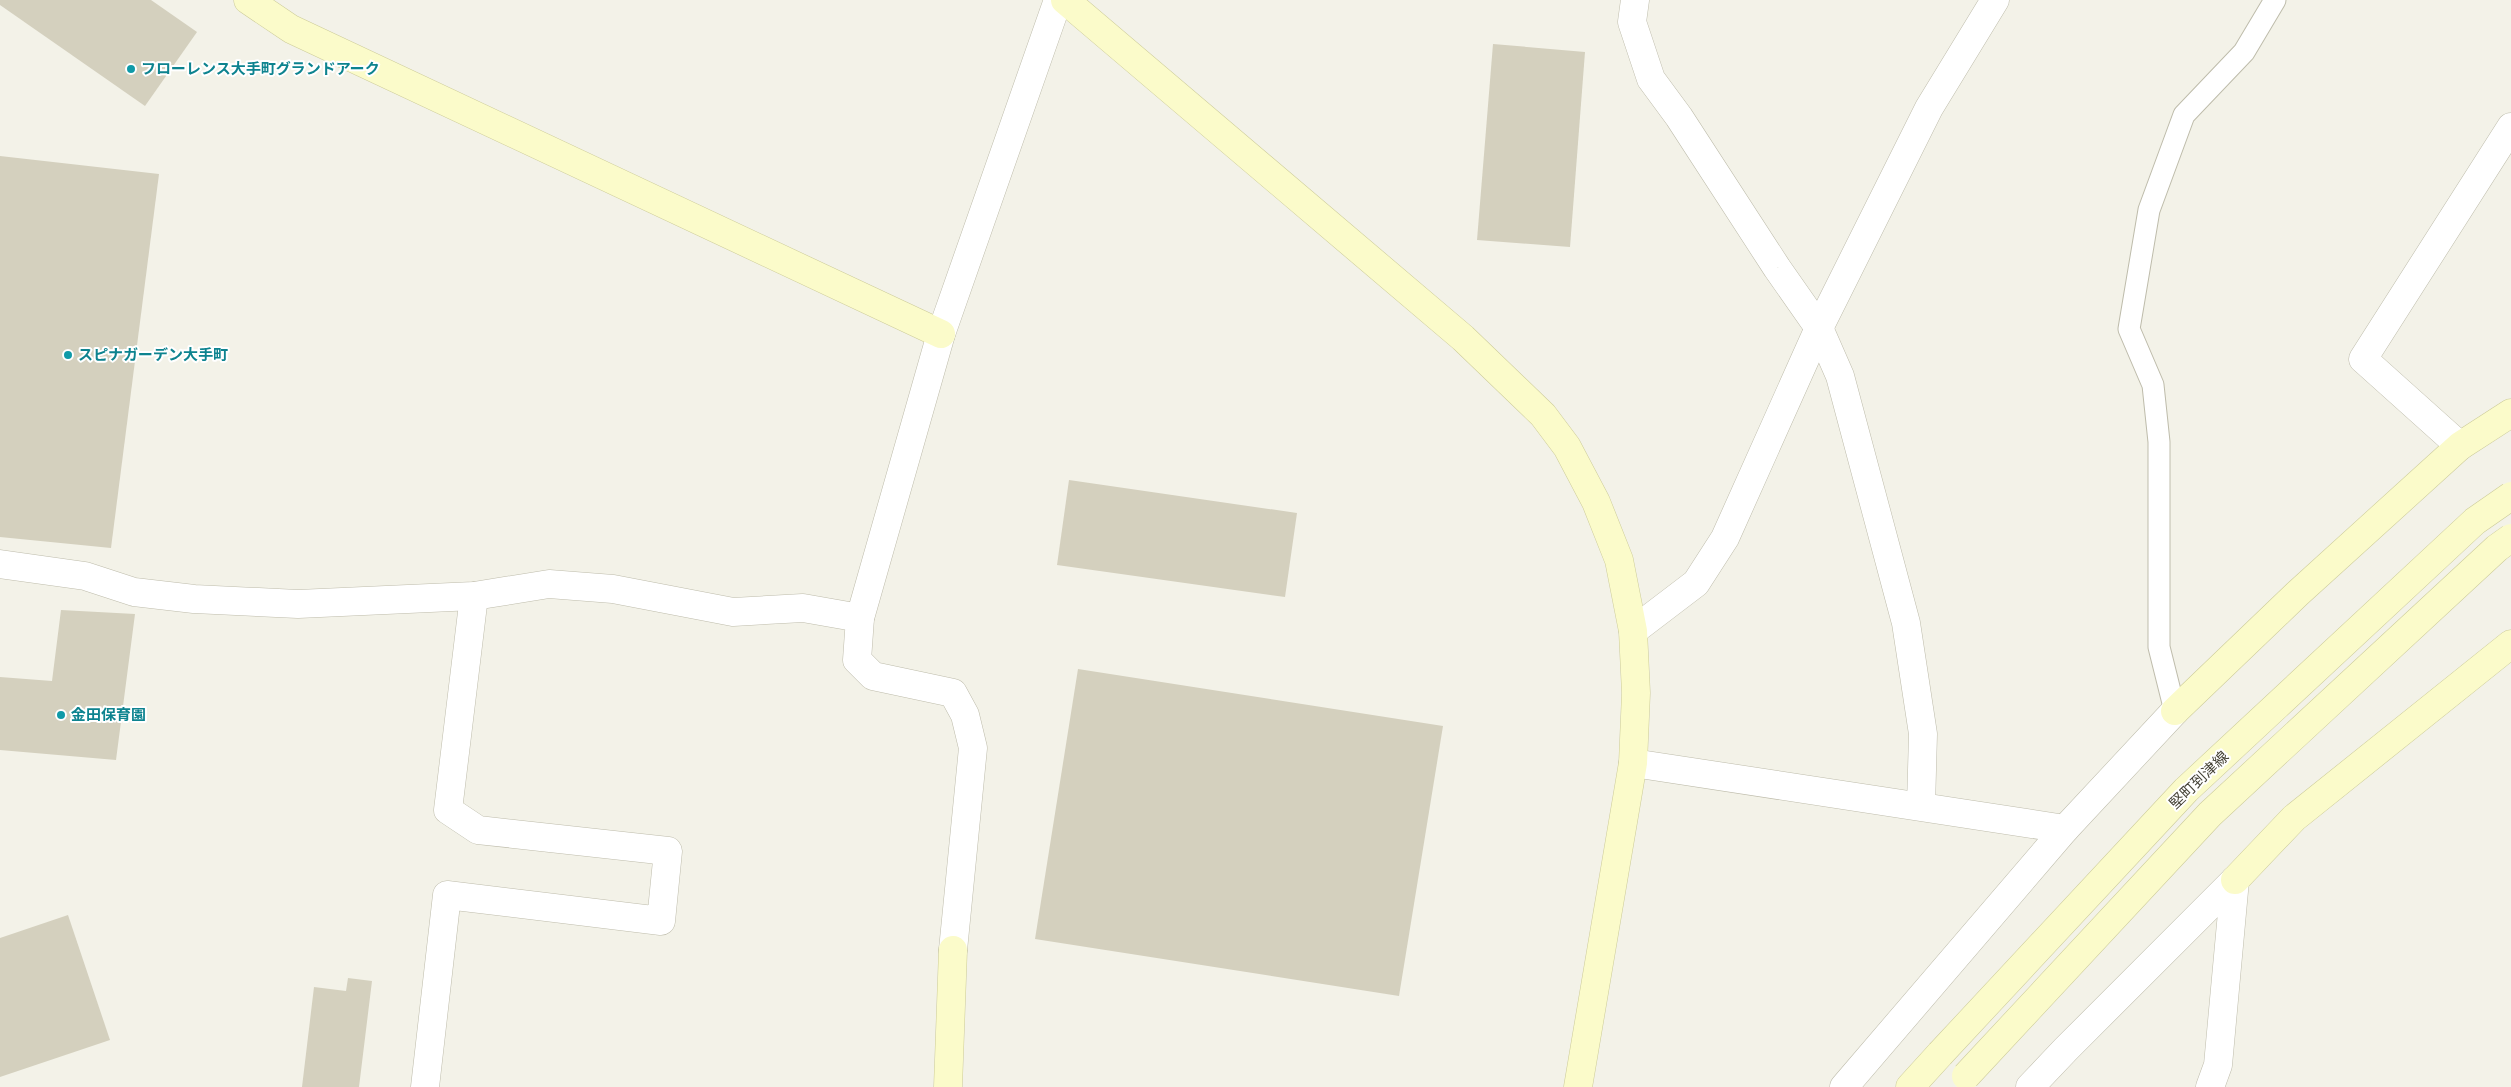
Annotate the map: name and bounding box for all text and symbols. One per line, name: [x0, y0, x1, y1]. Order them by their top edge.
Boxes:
place label: フローレンス大手町グランドアーク: [141, 61, 380, 77]
marker: フローレンス大手町グランドアーク: [125, 63, 137, 75]
place label: スピナガーデン大手町: [78, 347, 228, 363]
marker: スピナガーデン大手町: [62, 349, 74, 361]
place label: 金田保育園: [71, 707, 146, 723]
marker: 金田保育園: [55, 709, 67, 721]
street label: 堅町到津線: [2166, 748, 2232, 812]

